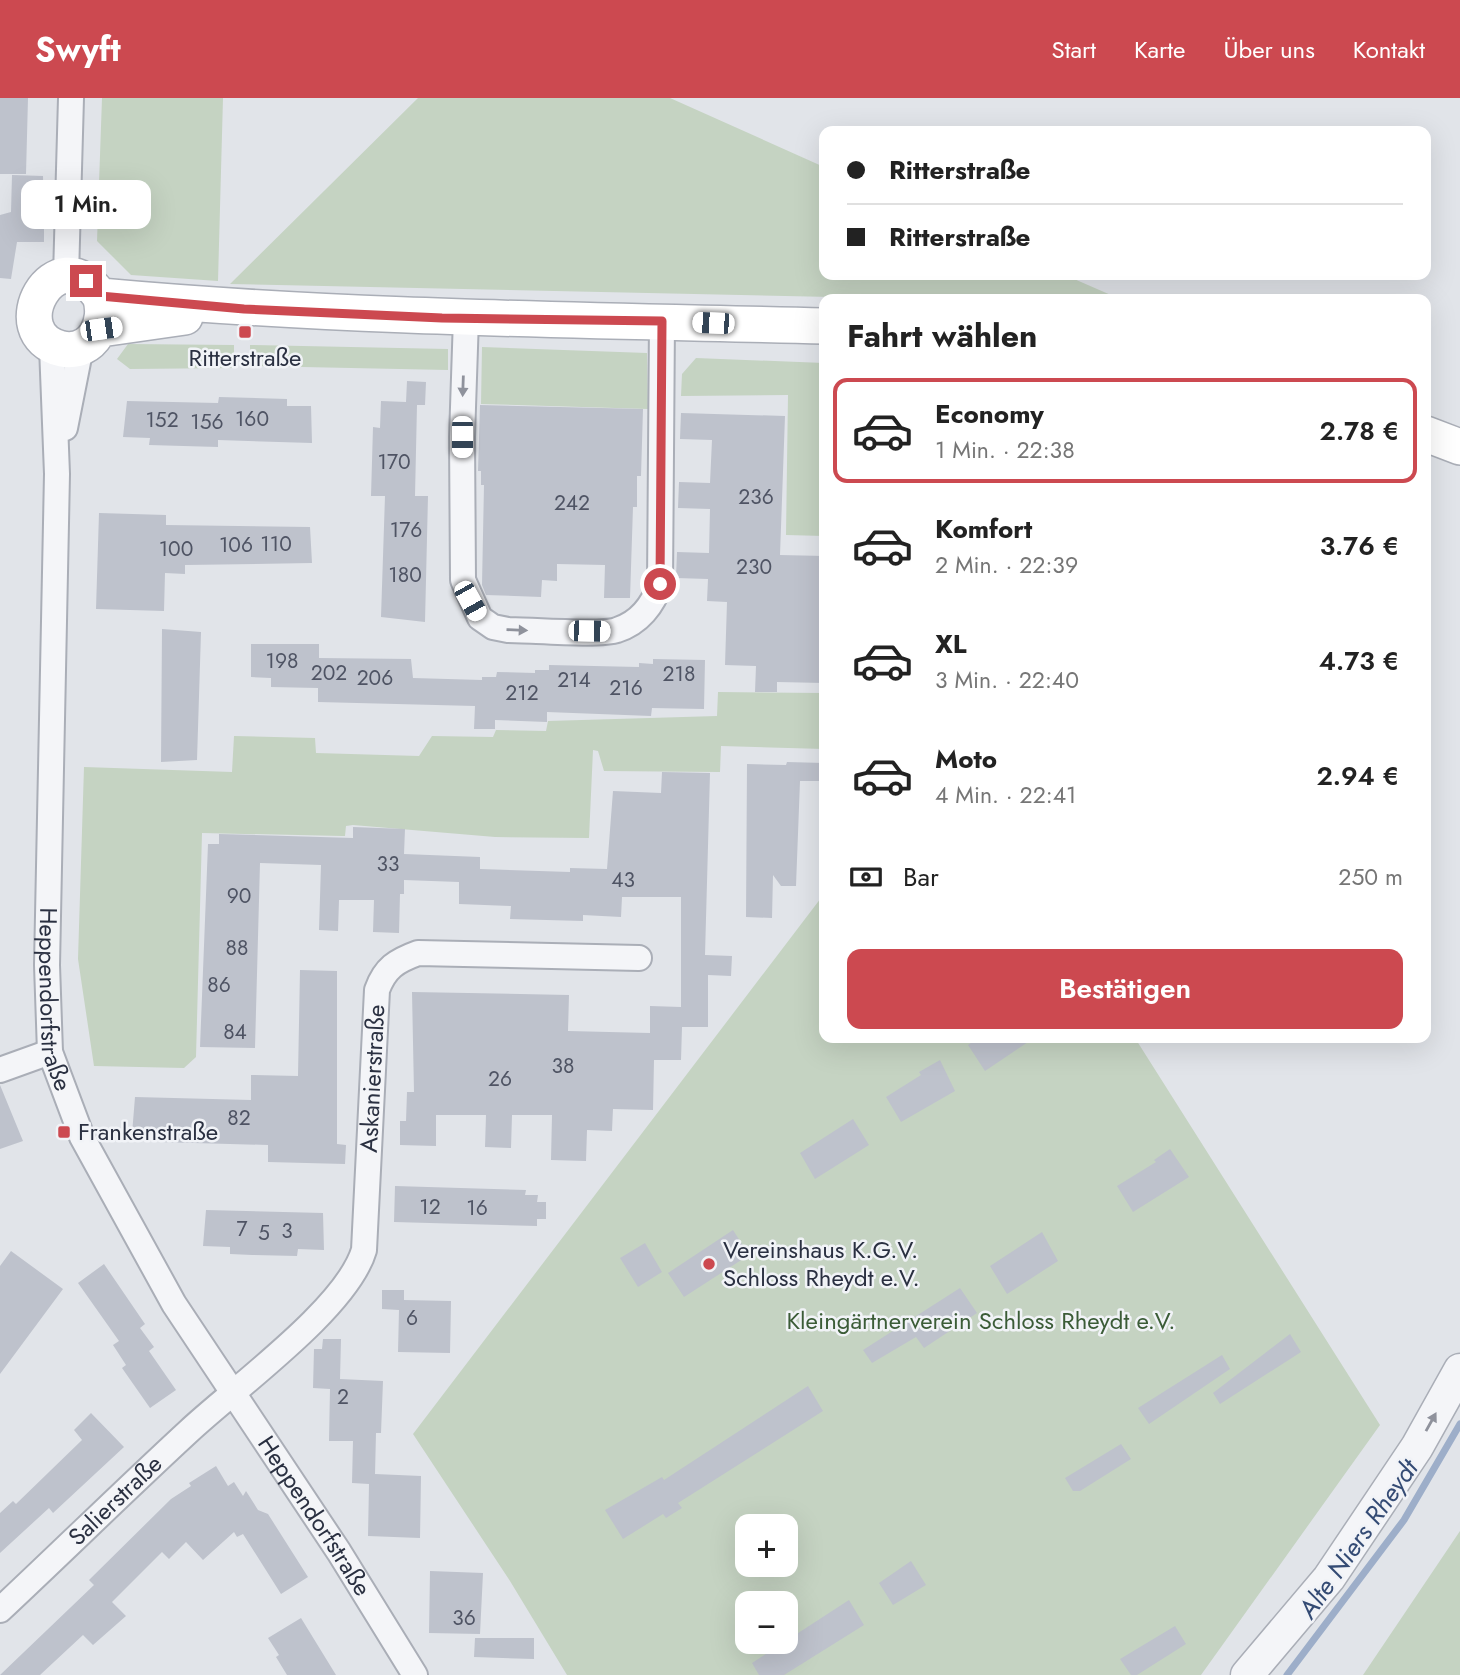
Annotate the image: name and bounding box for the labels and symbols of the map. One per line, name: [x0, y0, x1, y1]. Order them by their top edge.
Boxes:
callout: 1 Min.: [21, 180, 151, 228]
route end: [70, 265, 102, 297]
car: [692, 312, 735, 334]
car: [79, 316, 124, 342]
marker: Ritterstraße: [237, 324, 253, 340]
place label: Ritterstraße: [189, 340, 301, 375]
one-way arrow: [458, 375, 469, 397]
house number: 160: [235, 404, 269, 434]
house number: 152: [145, 405, 179, 435]
house number: 156: [190, 407, 224, 437]
car: [452, 416, 473, 458]
house number: 170: [377, 447, 411, 477]
house number: 236: [738, 482, 774, 512]
house number: 242: [554, 488, 590, 518]
house number: 176: [390, 515, 422, 545]
house number: 110: [260, 529, 292, 559]
house number: 106: [219, 530, 253, 560]
house number: 100: [159, 534, 193, 564]
house number: 230: [736, 552, 772, 582]
house number: 180: [388, 560, 422, 590]
route start: [644, 568, 676, 600]
car: [451, 578, 490, 624]
car: [568, 620, 611, 642]
one-way arrow: [507, 624, 529, 635]
house number: 198: [265, 646, 299, 676]
house number: 202: [311, 658, 347, 688]
house number: 218: [663, 659, 695, 689]
house number: 206: [357, 663, 393, 693]
house number: 214: [557, 665, 591, 695]
house number: 216: [609, 673, 643, 703]
house number: 212: [505, 678, 539, 708]
house number: 33: [377, 849, 399, 879]
house number: 43: [611, 865, 635, 895]
house number: 90: [227, 881, 251, 911]
street label: Heppendorfstraße: [30, 907, 81, 1096]
house number: 88: [226, 933, 248, 963]
house number: 86: [207, 970, 231, 1000]
street label: Askanierstraße: [351, 1004, 393, 1154]
house number: 84: [223, 1017, 247, 1047]
house number: 38: [552, 1051, 574, 1081]
house number: 26: [488, 1064, 512, 1094]
house number: 82: [227, 1103, 251, 1133]
place label: Frankenstraße: [78, 1114, 218, 1149]
marker: Frankenstraße: [56, 1124, 72, 1140]
house number: 12: [419, 1192, 441, 1222]
house number: 16: [466, 1193, 488, 1223]
house number: 7: [236, 1214, 248, 1244]
house number: 3: [281, 1216, 293, 1246]
house number: 5: [258, 1218, 270, 1248]
place label: Vereinshaus K.G.V. Schloss Rheydt e.V.: [723, 1232, 920, 1295]
marker: Vereinshaus K.G.V. Schloss Rheydt e.V.: [701, 1256, 717, 1272]
house number: 6: [406, 1303, 418, 1333]
park label: Kleingärtnerverein Schloss Rheydt e.V.: [787, 1303, 1175, 1338]
house number: 2: [337, 1382, 349, 1412]
one-way arrow: [1425, 1412, 1437, 1432]
street label: Heppendorfstraße: [249, 1429, 380, 1603]
street label: Salierstraße: [60, 1447, 170, 1554]
water label: Alte Niers Rheydt: [1288, 1450, 1428, 1627]
house number: 36: [452, 1603, 476, 1633]

